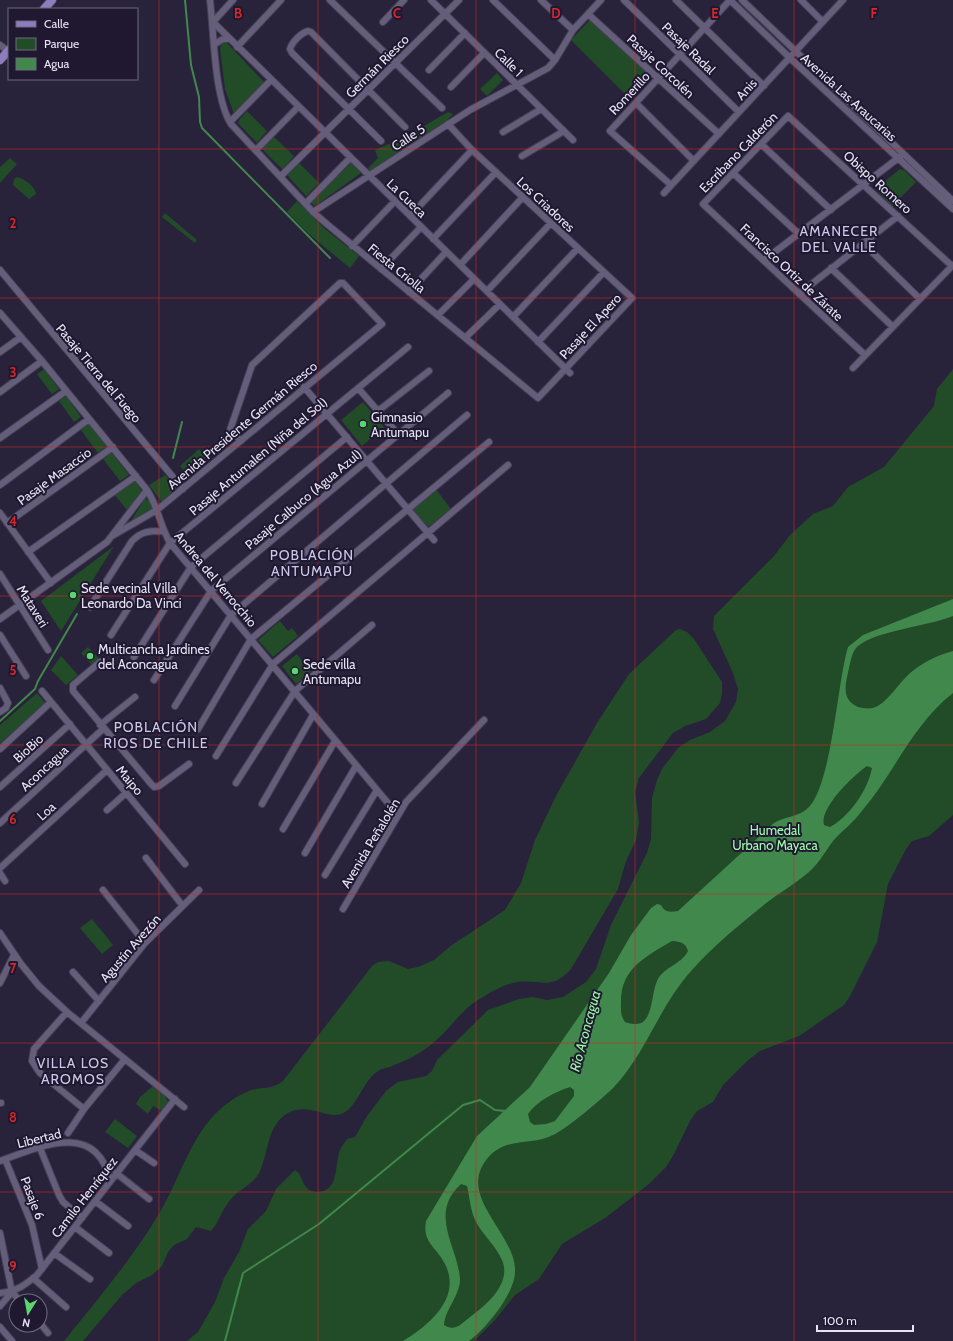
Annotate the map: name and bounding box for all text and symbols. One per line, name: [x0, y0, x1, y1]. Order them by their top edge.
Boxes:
text: B: [234, 5, 242, 21]
text: C: [393, 5, 401, 21]
text: D: [551, 5, 561, 21]
text: E: [711, 5, 719, 21]
text: F: [871, 5, 878, 21]
legend: [8, 8, 138, 80]
text: Calle: [44, 16, 69, 31]
street label: Pasaje Radal: [658, 19, 719, 78]
street label: Germán Riesco: [342, 31, 412, 101]
street label: Pasaje Corcolén: [623, 31, 698, 102]
text: Parque: [44, 36, 79, 51]
street label: Calle 1: [491, 44, 527, 80]
street label: Avenida Las Araucarias: [798, 50, 901, 145]
text: Agua: [44, 56, 70, 71]
street label: Romerillo: [605, 68, 653, 118]
street label: Anis: [732, 75, 760, 103]
street label: Escribano Calderón: [696, 108, 780, 196]
street label: Calle 5: [388, 120, 428, 154]
street label: Obispo Romero: [841, 147, 915, 217]
street label: Los Criadores: [514, 173, 579, 235]
street label: La Cueca: [384, 175, 431, 221]
text: 2: [10, 215, 17, 231]
street label: Francisco Ortiz de Zárate: [737, 220, 847, 324]
district label: AMANECER DEL VALLE: [800, 222, 878, 256]
street label: Fiesta Criolla: [365, 240, 430, 297]
street label: Pasaje El Apero: [556, 290, 625, 363]
street label: Pasaje Tierra del Fuego: [52, 320, 145, 426]
street label: Avenida Presidente Germán Riesco: [164, 358, 320, 492]
text: 3: [9, 364, 17, 380]
street label: Pasaje Antumalen (Niña del Sol): [186, 394, 331, 519]
place label: Gimnasio Antumapu: [371, 409, 429, 440]
marker: Gimnasio Antumapu: [358, 419, 368, 429]
street label: Pasaje Masaccio: [14, 444, 95, 509]
street label: Pasaje Calbuco (Agua Azul): [241, 446, 365, 553]
text: 4: [9, 513, 17, 529]
street label: Andrea del Verrocchio: [171, 528, 261, 630]
district label: POBLACIÓN ANTUMAPU: [270, 546, 354, 580]
place label: Sede vecinal Villa Leonardo Da Vinci: [81, 580, 182, 611]
street label: Mataveri: [14, 582, 52, 630]
marker: Sede vecinal Villa Leonardo Da Vinci: [68, 590, 78, 600]
place label: Multicancha Jardines del Aconcagua: [98, 641, 210, 672]
marker: Multicancha Jardines del Aconcagua: [85, 651, 95, 661]
place label: Sede villa Antumapu: [303, 656, 361, 687]
text: 5: [10, 662, 17, 678]
marker: Sede villa Antumapu: [290, 666, 300, 676]
district label: POBLACIÓN RIOS DE CHILE: [103, 718, 209, 752]
street label: BioBio: [10, 730, 46, 766]
street label: Aconcagua: [17, 741, 72, 794]
street label: Maipo: [113, 762, 147, 798]
street label: Avenida Peñalolén: [337, 795, 403, 891]
street label: Loa: [33, 798, 59, 824]
text: 6: [9, 811, 17, 827]
park label: Humedal Urbano Mayaca: [732, 822, 818, 853]
street label: Agustín Avezón: [96, 911, 164, 985]
text: 7: [10, 960, 17, 976]
water label: Río Aconcagua: [566, 989, 604, 1073]
district label: VILLA LOS AROMOS: [37, 1054, 109, 1088]
text: 8: [9, 1109, 17, 1125]
street label: Libertad: [15, 1125, 63, 1151]
street label: Camilo Henríquez: [47, 1153, 121, 1241]
street label: Pasaje 6: [17, 1174, 49, 1222]
text: 9: [9, 1258, 17, 1274]
north arrow: [8, 1293, 48, 1333]
scale bar: [817, 1307, 913, 1333]
text: 100 m: [823, 1313, 857, 1328]
text: N: [21, 1315, 31, 1330]

